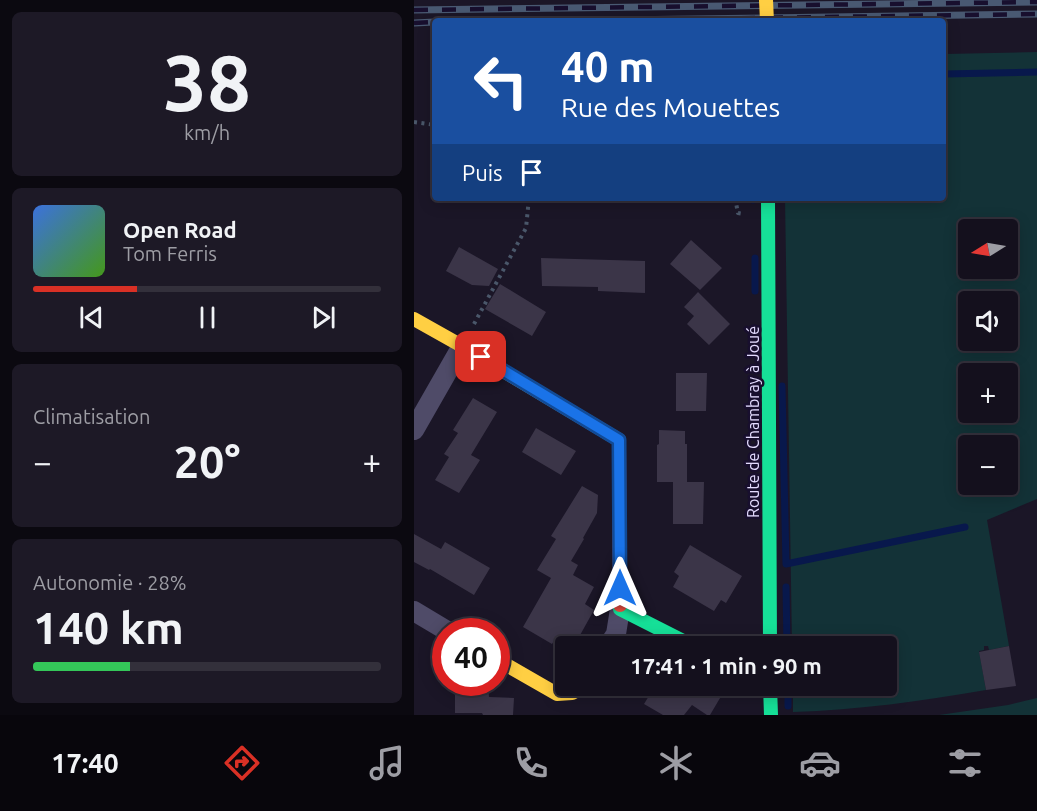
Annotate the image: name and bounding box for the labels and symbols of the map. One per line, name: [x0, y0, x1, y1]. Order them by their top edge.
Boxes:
north arrow: [958, 219, 1018, 279]
street label: Route de Chambray à Joué: [744, 326, 762, 518]
pin: [455, 331, 506, 382]
position arrow: [588, 556, 652, 620]
speed limit sign: 40: [432, 618, 510, 696]

